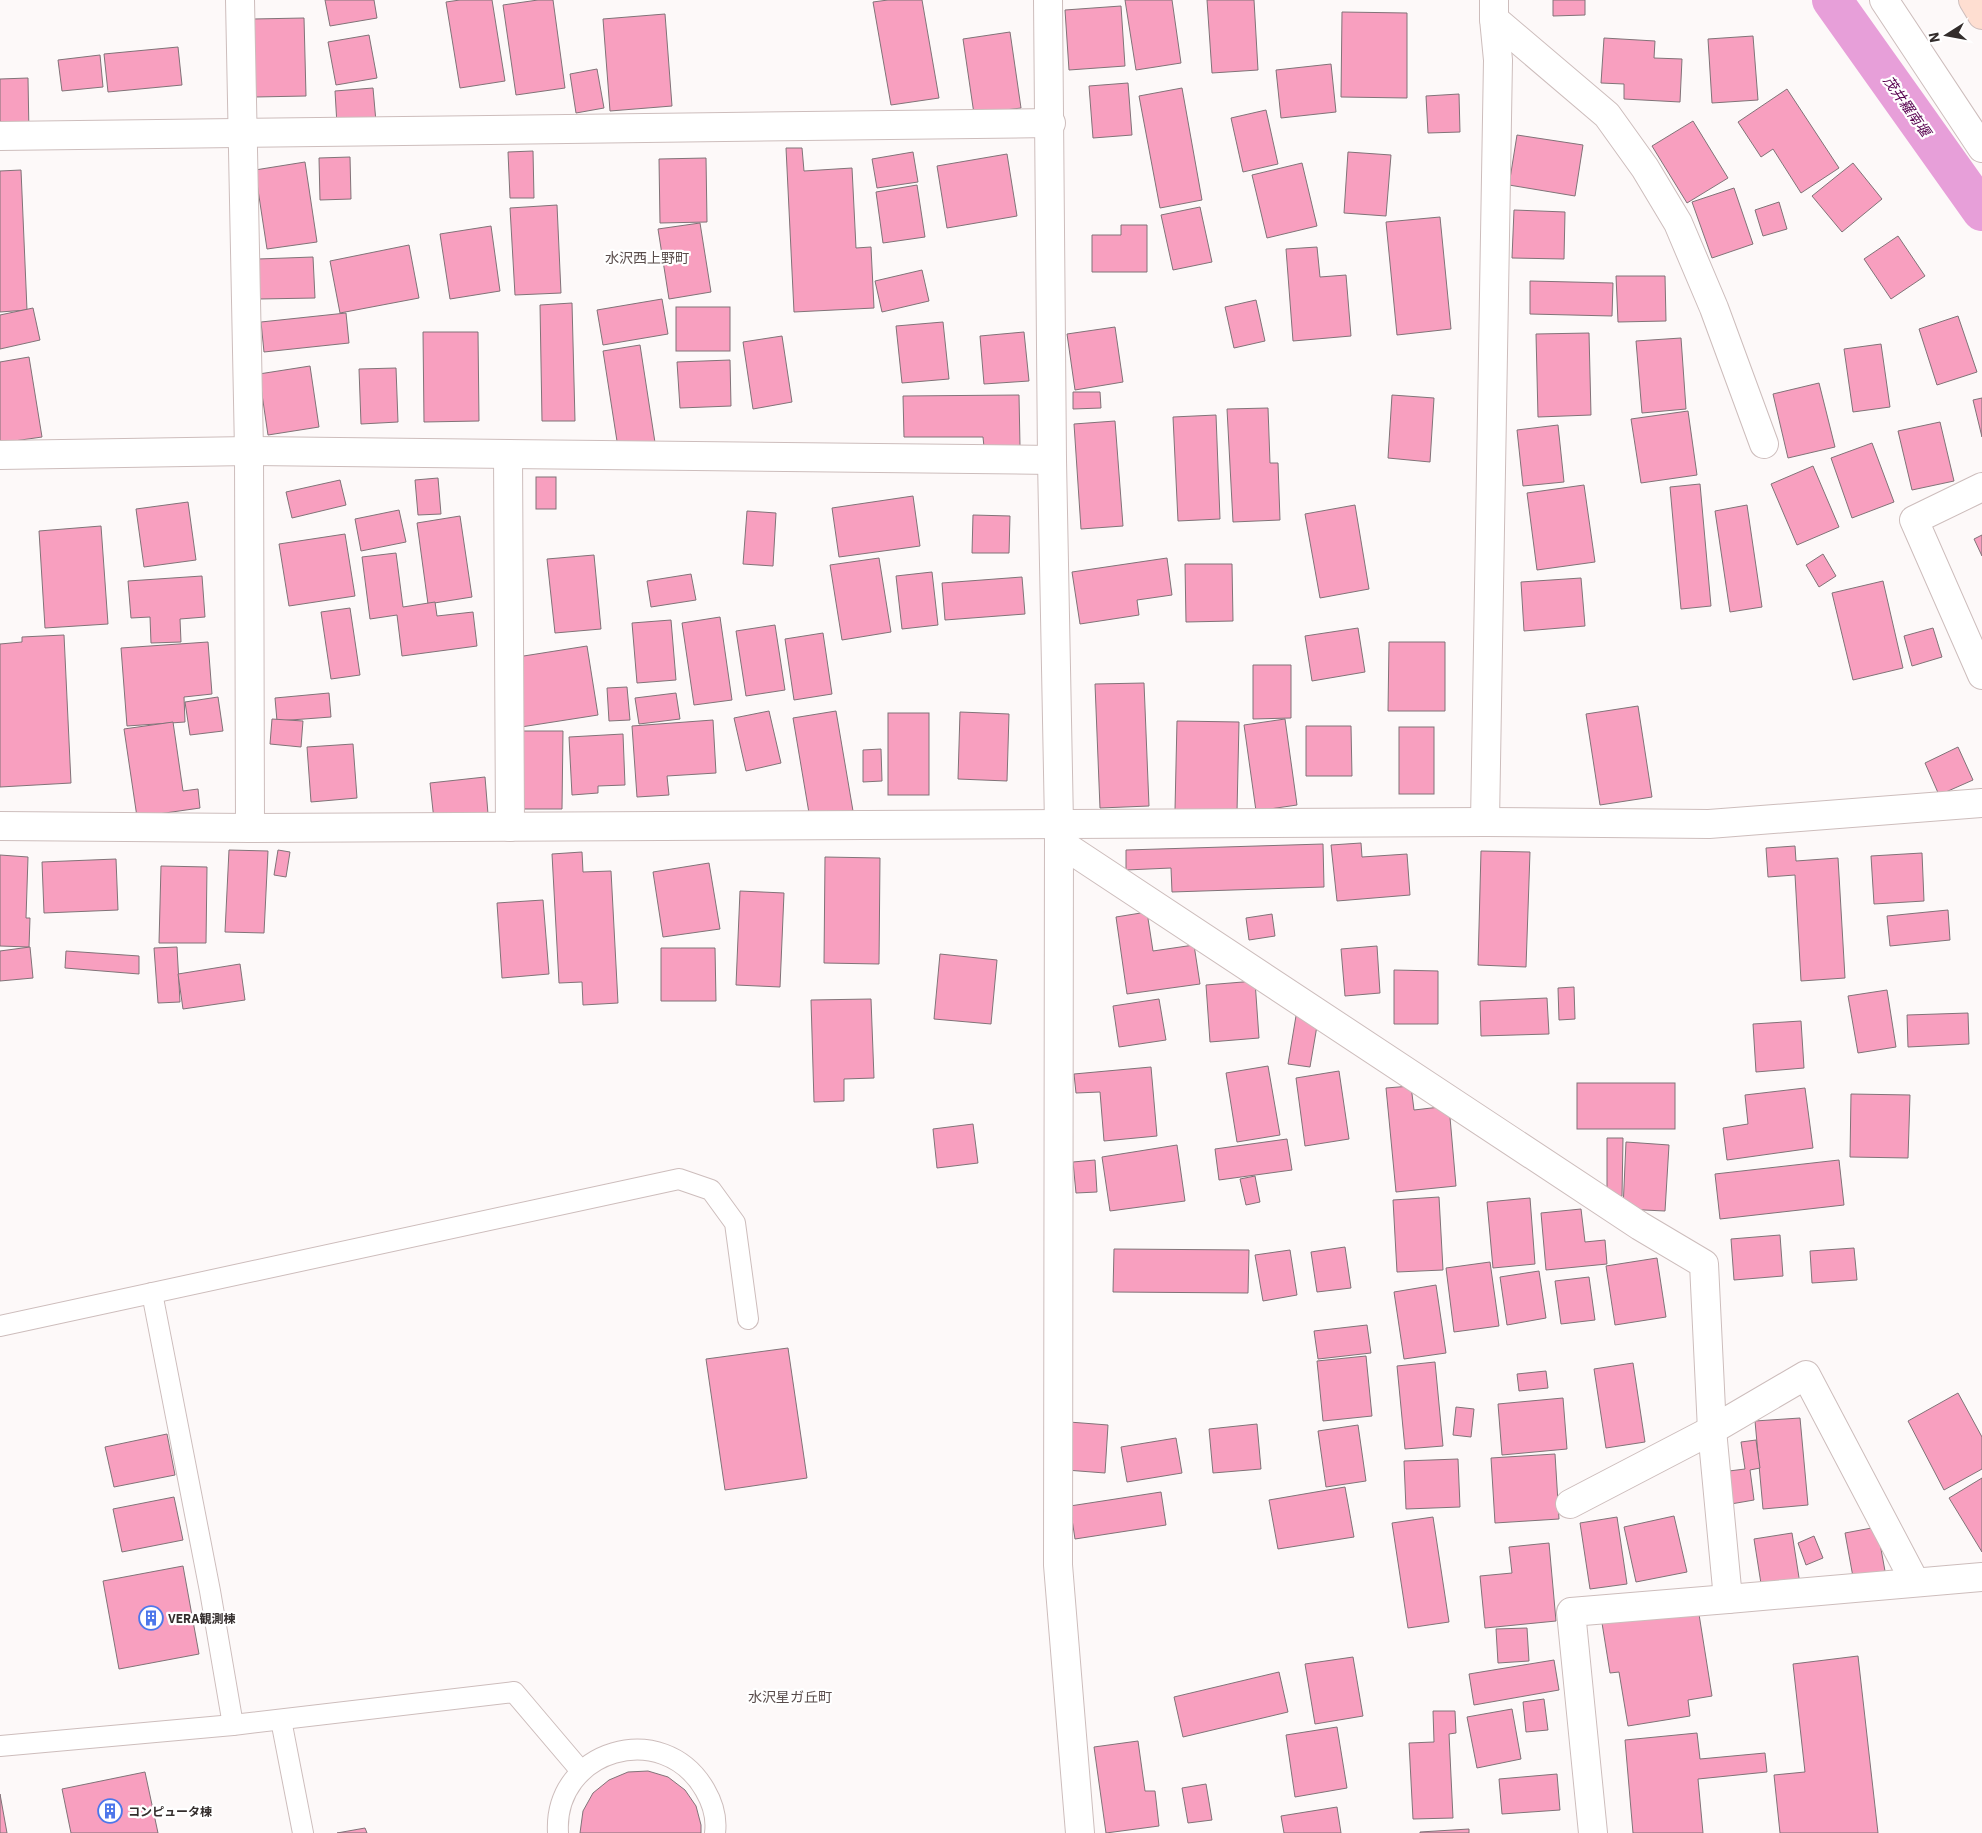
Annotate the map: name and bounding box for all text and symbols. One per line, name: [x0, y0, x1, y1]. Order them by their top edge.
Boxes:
north arrow: [1922, 10, 1972, 60]
text: N: [1924, 31, 1944, 44]
water label: 茂井羅南堰: [1880, 72, 1936, 142]
district label: 水沢西上野町: [605, 249, 689, 267]
building icon: VERA観測棟: [138, 1605, 164, 1631]
place label: VERA観測棟: [168, 1611, 235, 1626]
district label: 水沢星ガ丘町: [748, 1688, 832, 1706]
building icon: コンピュータ棟: [97, 1798, 123, 1824]
place label: コンピュータ棟: [128, 1804, 212, 1819]

